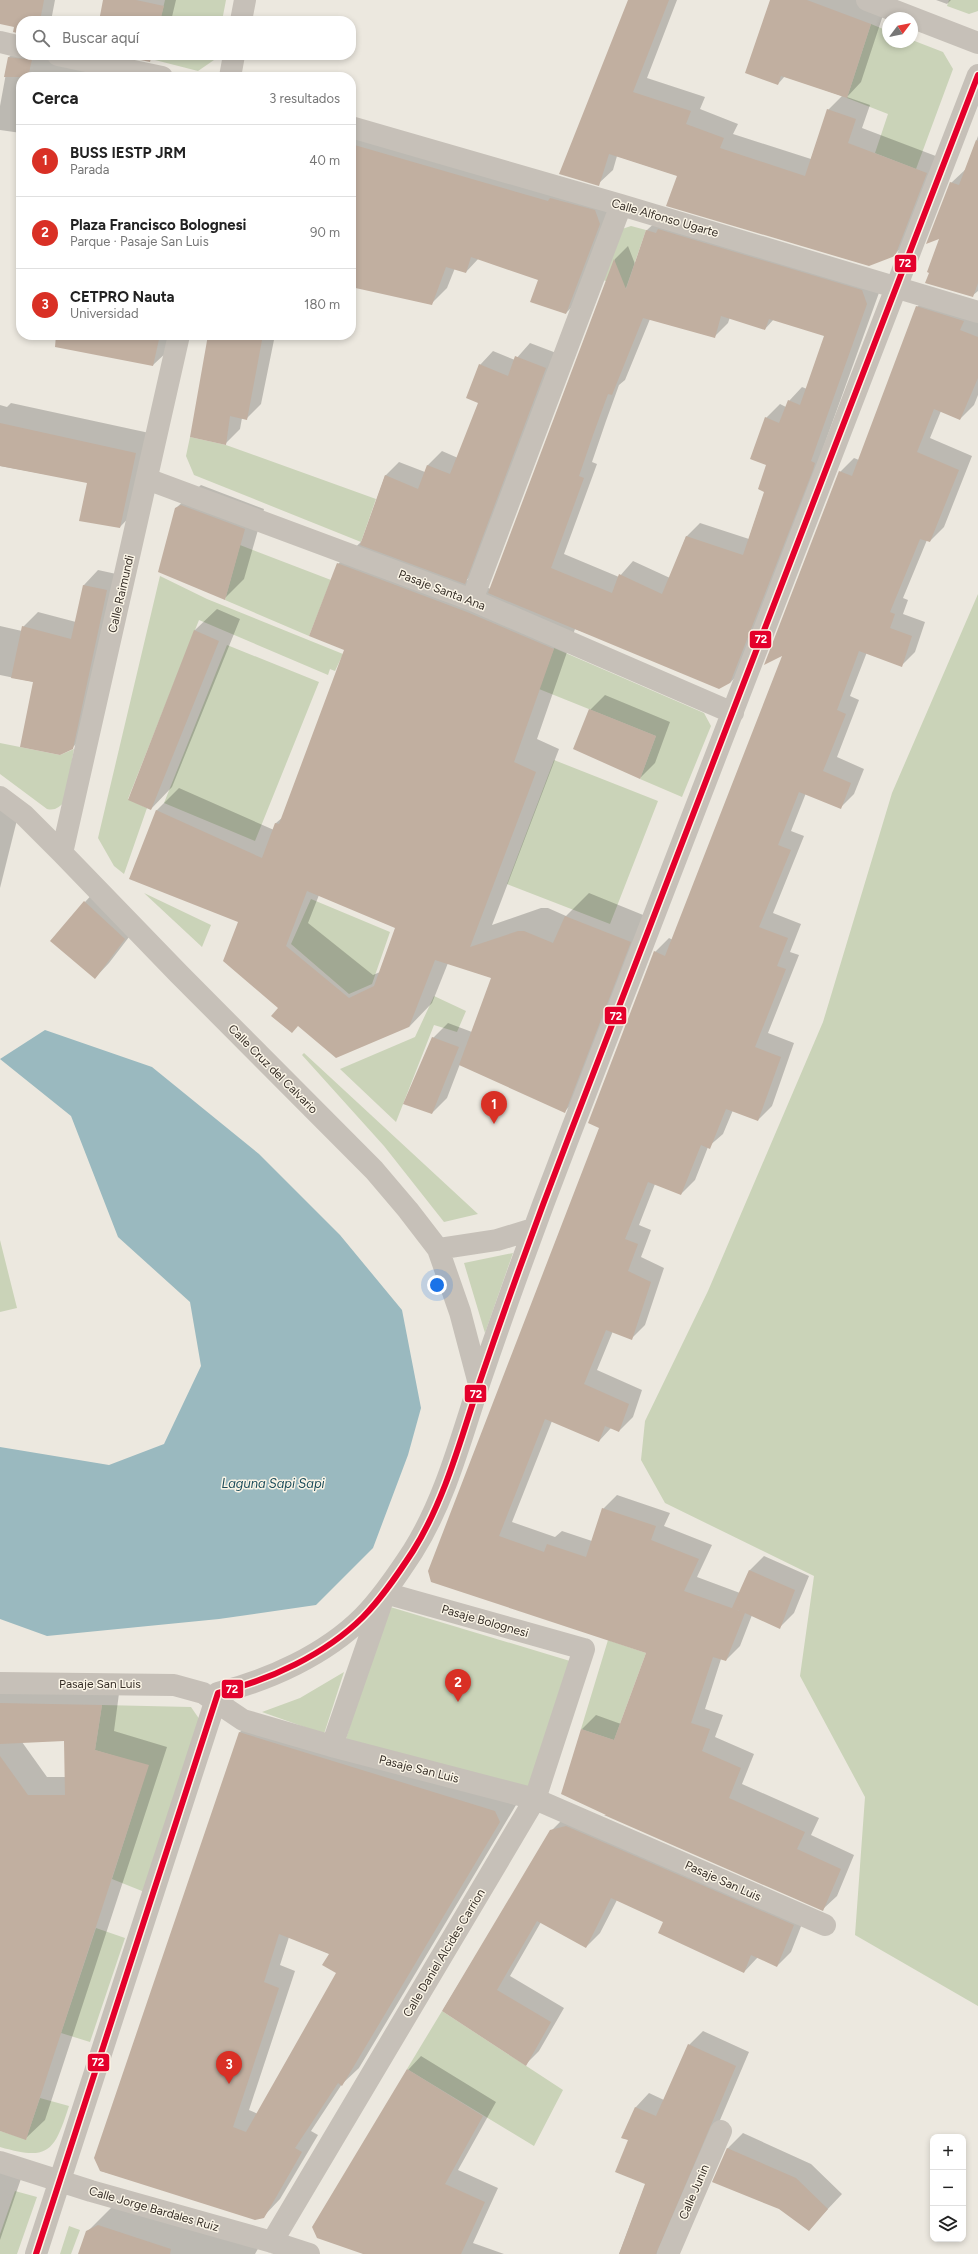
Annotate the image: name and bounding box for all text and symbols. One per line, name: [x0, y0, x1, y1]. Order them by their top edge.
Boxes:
north arrow: [882, 12, 918, 48]
search box: [16, 16, 356, 60]
icon: search: [30, 27, 52, 49]
text: Buscar aquí: [62, 29, 139, 47]
text: Cerca: [32, 88, 79, 108]
text: 3 resultados: [269, 91, 340, 106]
text: BUSS IESTP JRM: [70, 144, 186, 162]
text: 1: [42, 153, 48, 168]
text: 40 m: [309, 153, 340, 168]
text: Parada: [70, 162, 109, 177]
street label: Calle Alfonso Ugarte: [610, 196, 721, 240]
text: Plaza Francisco Bolognesi: [70, 216, 246, 234]
text: 2: [41, 225, 49, 240]
text: 90 m: [310, 225, 340, 240]
text: Parque · Pasaje San Luis: [70, 234, 209, 249]
line badge: 72: [894, 254, 917, 273]
text: 72: [899, 257, 911, 270]
text: CETPRO Nauta: [70, 288, 175, 306]
text: 3: [41, 297, 49, 312]
text: 180 m: [304, 297, 340, 312]
text: Universidad: [70, 306, 139, 321]
street label: Calle Raimundi: [105, 554, 137, 634]
street label: Pasaje Santa Ana: [396, 567, 488, 613]
line badge: 72: [749, 630, 772, 649]
text: 72: [755, 633, 767, 646]
line badge: 72: [604, 1006, 627, 1025]
text: 72: [610, 1010, 622, 1023]
street label: Calle Cruz del Calvario: [225, 1021, 321, 1117]
pin: 1: [481, 1091, 507, 1124]
your location: [427, 1275, 447, 1295]
line badge: 72: [464, 1384, 487, 1403]
text: 72: [470, 1388, 482, 1401]
water label: Laguna Sapi Sapi: [221, 1476, 326, 1491]
street label: Pasaje Bolognesi: [440, 1602, 530, 1640]
pin: 2: [445, 1669, 471, 1702]
street label: Pasaje San Luis: [59, 1677, 141, 1691]
line badge: 72: [221, 1679, 244, 1699]
text: 72: [226, 1683, 238, 1696]
street label: Pasaje San Luis: [378, 1752, 461, 1786]
street label: Pasaje San Luis: [683, 1858, 764, 1904]
street label: Calle Daniel Alcides Carrion: [400, 1886, 488, 2020]
pin: 3: [216, 2051, 242, 2084]
line badge: 72: [87, 2053, 110, 2072]
text: 72: [92, 2056, 104, 2069]
map controls: [930, 2134, 966, 2242]
button: +: [930, 2134, 966, 2170]
street label: Calle Junin: [676, 2162, 712, 2222]
button: −: [930, 2170, 966, 2206]
street label: Calle Jorge Bardales Ruiz: [87, 2184, 221, 2234]
button: layers: [930, 2206, 966, 2242]

